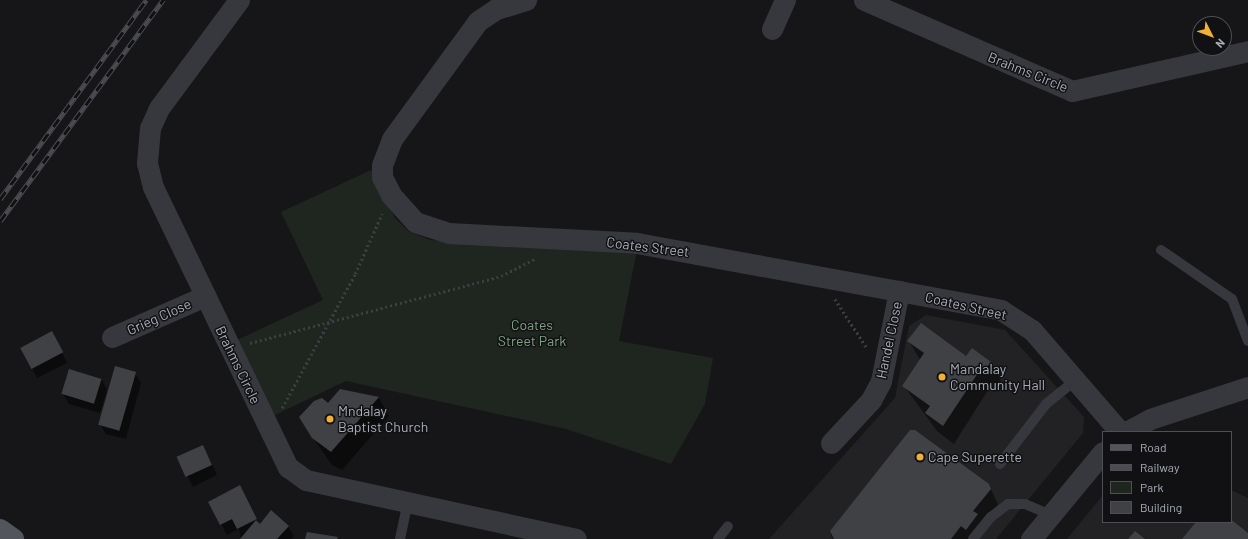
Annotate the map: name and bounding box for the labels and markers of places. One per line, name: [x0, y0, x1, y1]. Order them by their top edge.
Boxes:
place label: Mandalay Community Hall: [950, 361, 1045, 394]
marker: Mandalay Community Hall: [937, 372, 947, 382]
place label: Mndalay Baptist Church: [338, 403, 428, 436]
marker: Mndalay Baptist Church: [325, 414, 335, 424]
place label: Cape Superette: [928, 449, 1022, 465]
marker: Cape Superette: [915, 452, 925, 462]

